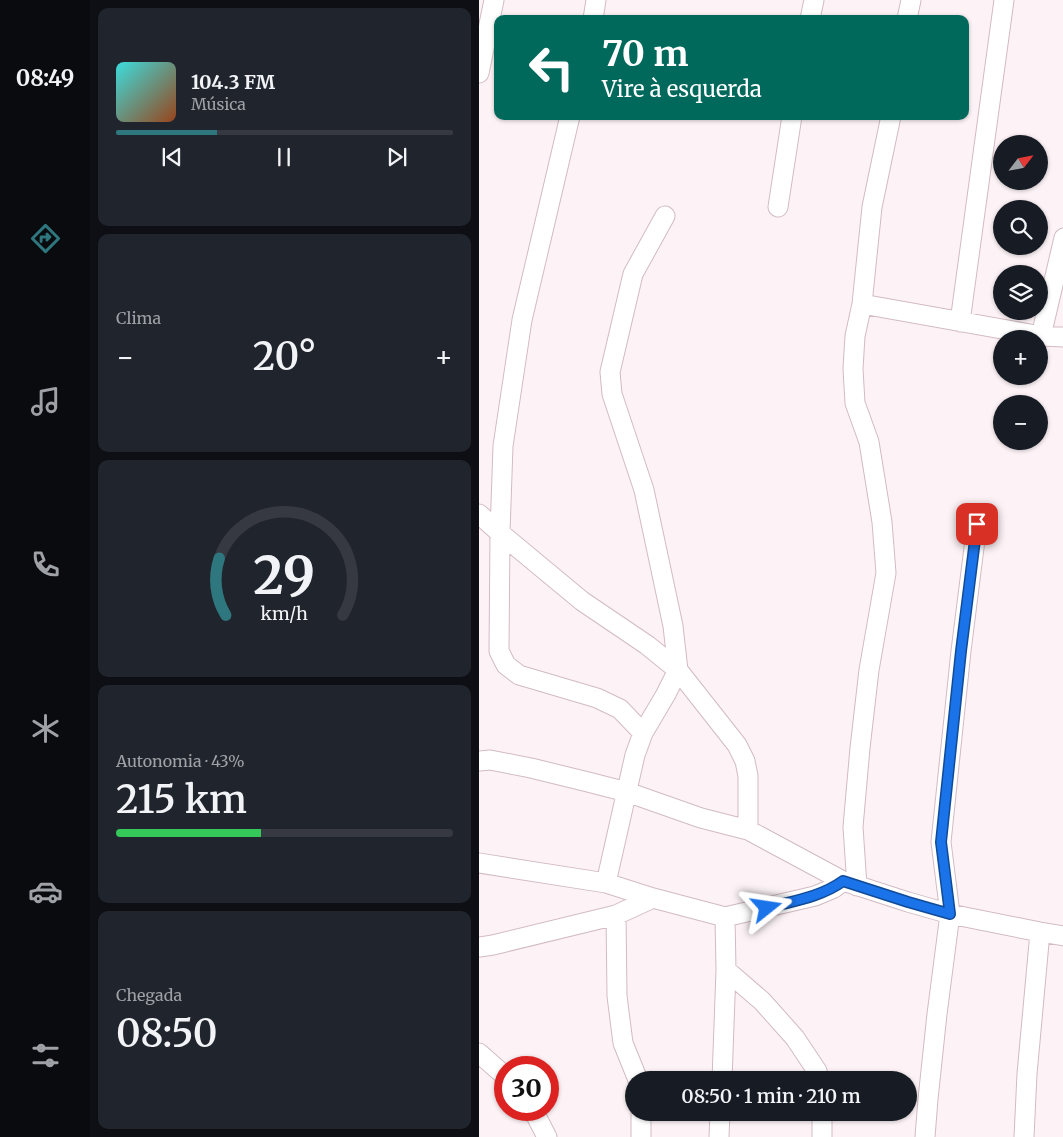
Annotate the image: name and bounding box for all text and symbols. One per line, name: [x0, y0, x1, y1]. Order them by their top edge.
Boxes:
text: 70 m: [602, 32, 689, 76]
icon: left: [519, 35, 584, 100]
text: 08:49: [16, 64, 74, 92]
text: 104.3 FM: [191, 70, 275, 94]
text: Vire à esquerda: [602, 75, 762, 103]
text: Música: [191, 94, 246, 114]
north arrow: [993, 135, 1048, 190]
map controls: [993, 135, 1048, 450]
icon: previous: [158, 143, 186, 171]
icon: pause: [270, 143, 298, 171]
icon: next: [383, 143, 411, 171]
button: search: [993, 200, 1048, 255]
icon: directions: [28, 221, 63, 256]
button: layers: [993, 265, 1048, 320]
text: Clima: [116, 308, 161, 328]
button: +: [993, 330, 1048, 385]
text: 20°: [253, 333, 316, 380]
text: −: [116, 339, 135, 375]
text: +: [434, 339, 453, 375]
icon: music: [28, 384, 63, 419]
button: −: [993, 395, 1048, 450]
pin: [956, 503, 998, 545]
icon: arrive: [963, 510, 991, 538]
text: 29: [254, 543, 315, 608]
icon: phone: [28, 547, 63, 582]
text: km/h: [261, 602, 308, 625]
icon: climate: [28, 711, 63, 746]
text: Autonomia · 43%: [116, 751, 245, 771]
text: 215 km: [116, 776, 247, 823]
icon: car: [28, 874, 63, 909]
position arrow: [740, 881, 792, 933]
text: Chegada: [116, 985, 182, 1005]
text: 08:50: [116, 1010, 218, 1057]
icon: filters: [28, 1038, 63, 1073]
speed limit sign: 30: [494, 1056, 559, 1121]
text: 08:50 · 1 min · 210 m: [681, 1084, 861, 1108]

